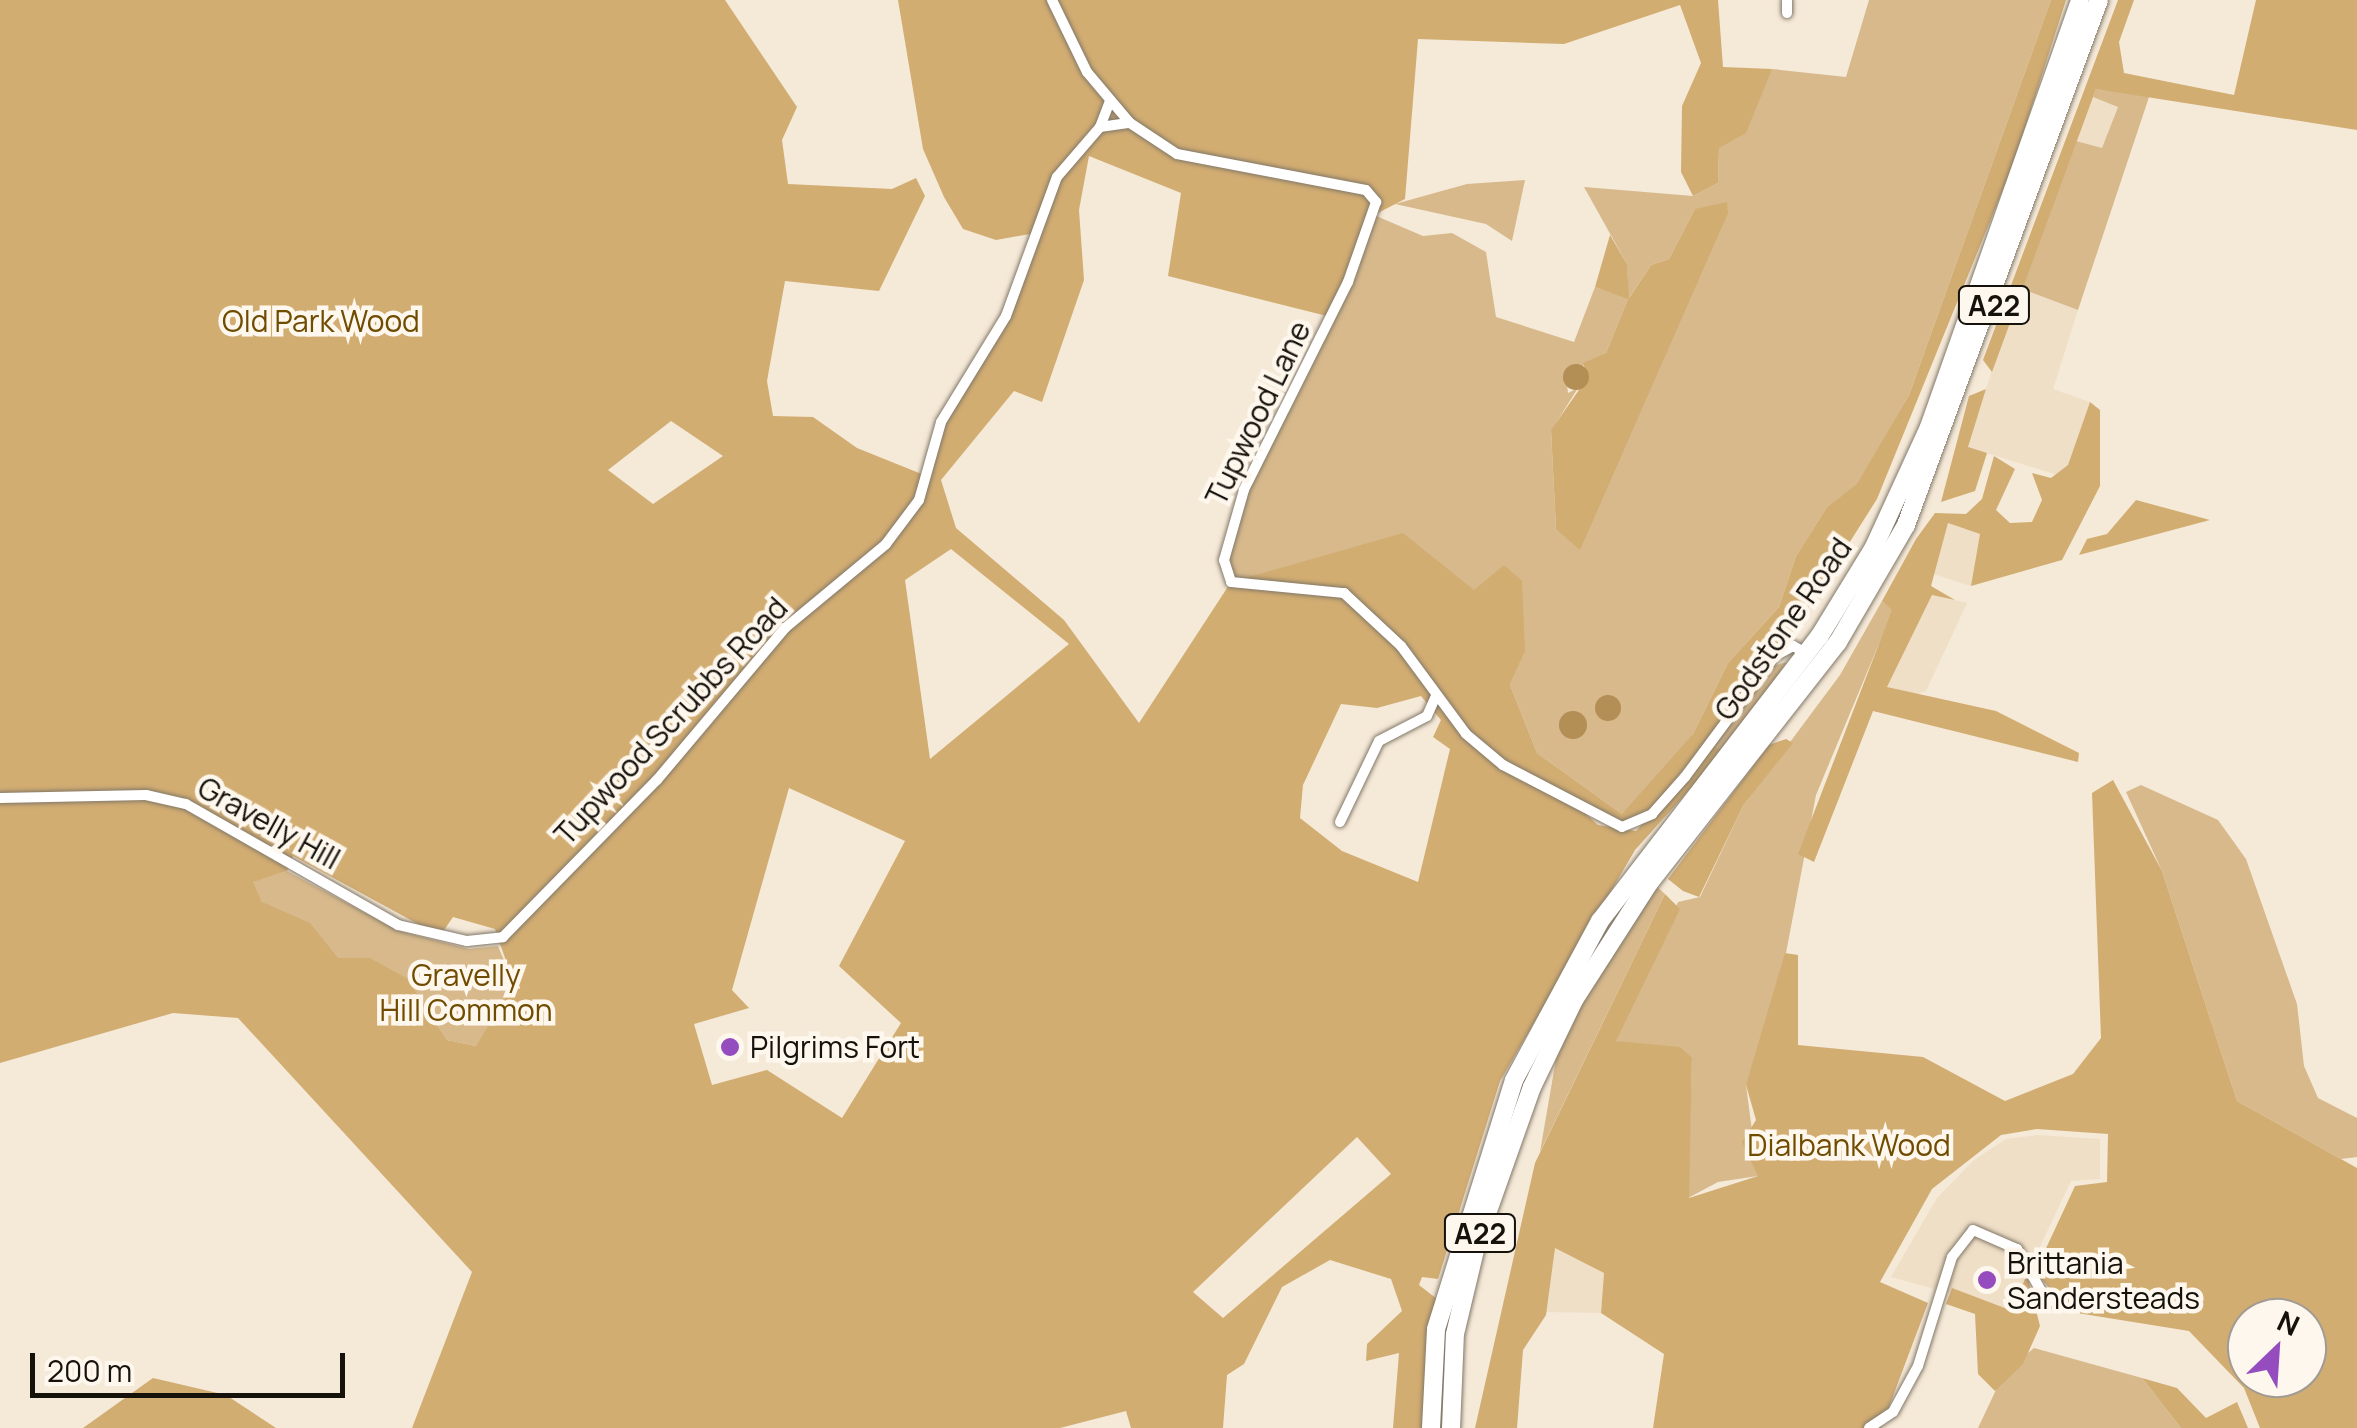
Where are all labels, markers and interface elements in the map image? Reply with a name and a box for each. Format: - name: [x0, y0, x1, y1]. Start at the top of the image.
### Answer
- road number: A22: [1956, 282, 2032, 328]
- park label: Old Park Wood: [222, 303, 420, 339]
- street label: Tupwood Lane: [1198, 315, 1318, 511]
- street label: Godstone Road: [1707, 531, 1859, 727]
- street label: Tupwood Scrubbs Road: [547, 590, 795, 852]
- street label: Gravelly Hill: [192, 769, 346, 877]
- park label: Gravelly Hill Common: [379, 957, 553, 1028]
- place label: Pilgrims Fort: [750, 1029, 920, 1065]
- marker: Pilgrims Fort: [719, 1036, 741, 1058]
- park label: Dialbank Wood: [1747, 1127, 1951, 1163]
- road number: A22: [1442, 1210, 1518, 1256]
- place label: Brittania Sandersteads: [2007, 1245, 2200, 1316]
- marker: Brittania Sandersteads: [1976, 1269, 1998, 1291]
- north arrow: [2227, 1298, 2327, 1398]
- text: N: [2272, 1301, 2306, 1344]
- scale bar: [35, 1333, 350, 1395]
- text: 200 m: [47, 1350, 132, 1391]

